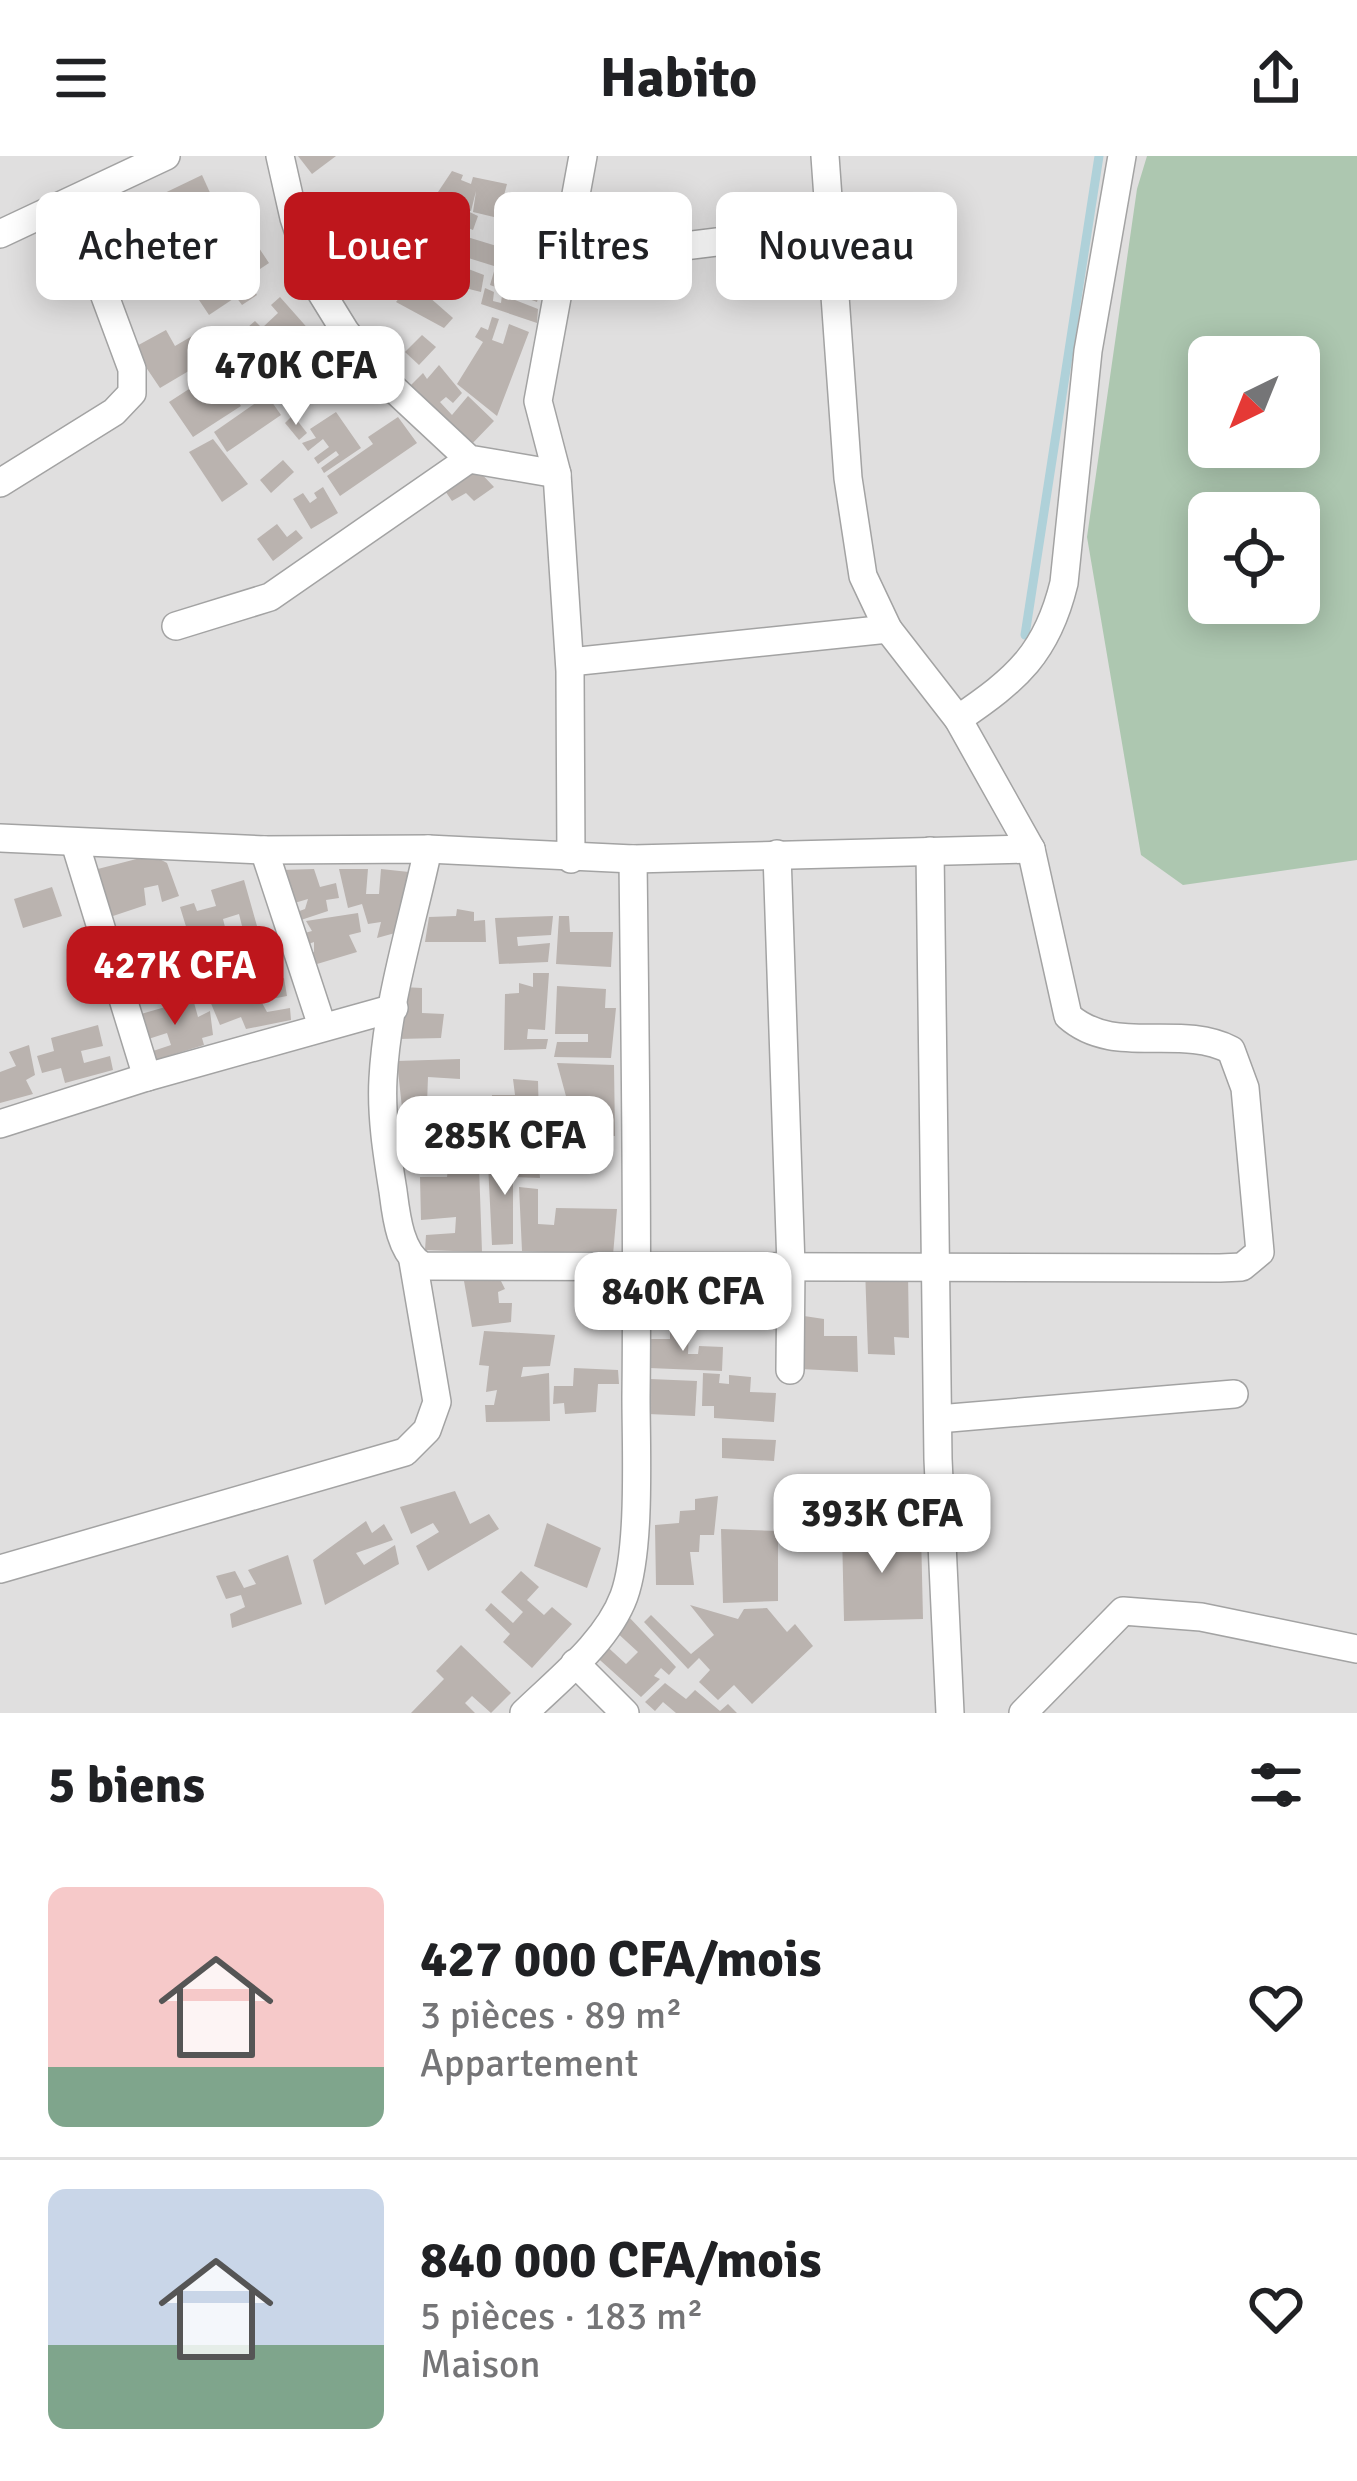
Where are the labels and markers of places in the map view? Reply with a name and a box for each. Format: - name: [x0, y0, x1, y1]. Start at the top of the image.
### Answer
- pin: 470K CFA: [172, 326, 420, 428]
- pin: 427K CFA: [51, 926, 299, 1028]
- pin: 285K CFA: [381, 1096, 629, 1198]
- pin: 840K CFA: [559, 1252, 807, 1354]
- pin: 393K CFA: [758, 1474, 1006, 1576]

